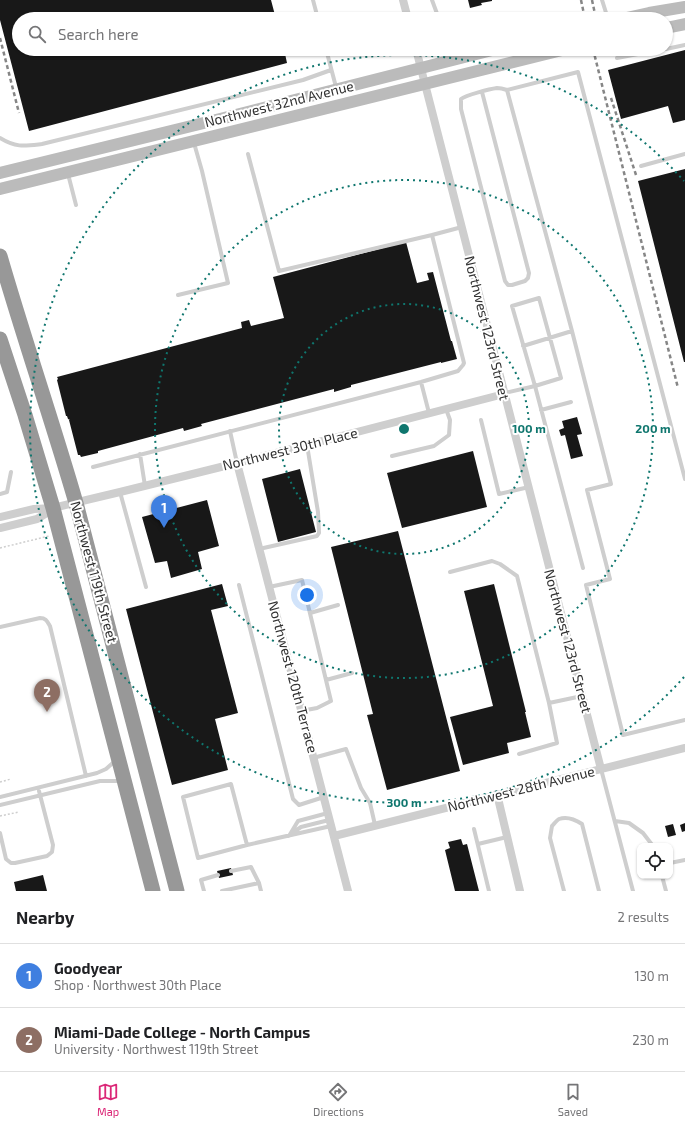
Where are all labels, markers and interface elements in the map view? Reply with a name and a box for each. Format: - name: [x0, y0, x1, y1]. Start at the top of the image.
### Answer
- search box: [12, 12, 673, 56]
- icon: search: [26, 23, 48, 45]
- text: Search here: [58, 25, 139, 43]
- street label: Northwest 32nd Avenue: [203, 77, 355, 130]
- street label: Northwest 123rd Street: [461, 254, 514, 402]
- text: 100 m: [512, 421, 546, 435]
- text: 200 m: [635, 421, 671, 435]
- centre of rings: [397, 422, 411, 436]
- street label: Northwest 30th Place: [221, 423, 359, 474]
- pin: 1: [151, 495, 177, 528]
- street label: Northwest 119th Street: [67, 499, 122, 645]
- street label: Northwest 123rd Street: [541, 567, 596, 715]
- your location: [297, 585, 317, 605]
- street label: Northwest 120th Terrace: [265, 599, 322, 755]
- pin: 2: [34, 679, 60, 712]
- street label: Northwest 28th Avenue: [446, 762, 596, 815]
- text: 300 m: [386, 795, 422, 809]
- map controls: [637, 843, 673, 879]
- button: locate: [637, 843, 673, 879]
- text: Nearby: [16, 907, 74, 927]
- text: 2 results: [617, 909, 669, 925]
- text: Goodyear: [54, 959, 122, 977]
- text: 1: [26, 968, 32, 984]
- text: 130 m: [634, 968, 669, 984]
- text: Shop · Northwest 30th Place: [54, 977, 221, 993]
- text: Miami-Dade College - North Campus: [54, 1023, 310, 1041]
- text: 2: [25, 1032, 33, 1048]
- text: 230 m: [632, 1032, 669, 1048]
- text: University · Northwest 119th Street: [54, 1041, 258, 1057]
- tab: Map: [97, 1081, 119, 1118]
- tab: Directions: [313, 1081, 364, 1118]
- tab: Saved: [558, 1081, 588, 1118]

